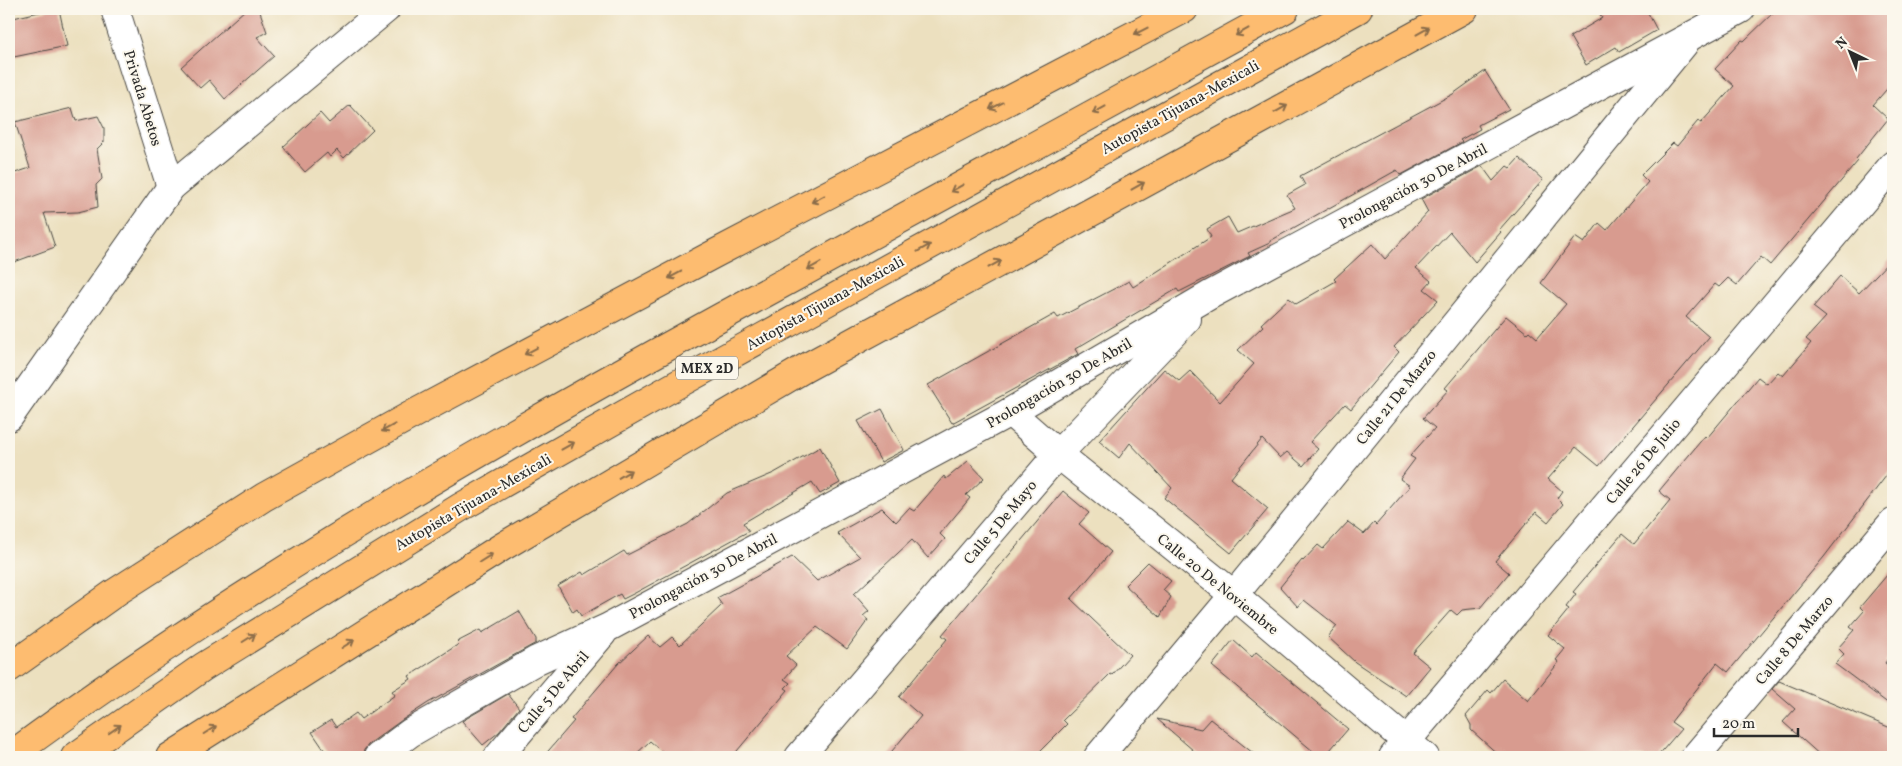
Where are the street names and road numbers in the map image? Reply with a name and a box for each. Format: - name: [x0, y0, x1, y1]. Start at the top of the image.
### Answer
- street label: Privada Abetos: [117, 48, 166, 149]
- street label: Autopista Tijuana-Mexicali: [1098, 56, 1264, 161]
- street label: Prolongación 30 De Abril: [1336, 139, 1492, 235]
- street label: Autopista Tijuana-Mexicali: [743, 252, 909, 357]
- street label: Prolongación 30 De Abril: [983, 334, 1136, 435]
- street label: Calle 21 De Marzo: [1352, 346, 1442, 450]
- road number: MEX 2D: [676, 356, 738, 379]
- street label: Calle 26 De Julio: [1602, 414, 1686, 509]
- street label: Autopista Tijuana-Mexicali: [391, 450, 556, 557]
- street label: Calle 5 De Mayo: [959, 476, 1043, 570]
- street label: Prolongación 30 De Abril: [626, 529, 782, 625]
- street label: Calle 20 De Noviembre: [1152, 530, 1282, 641]
- street label: Calle 8 De Marzo: [1751, 592, 1839, 690]
- street label: Calle 5 De Abril: [513, 647, 595, 739]

